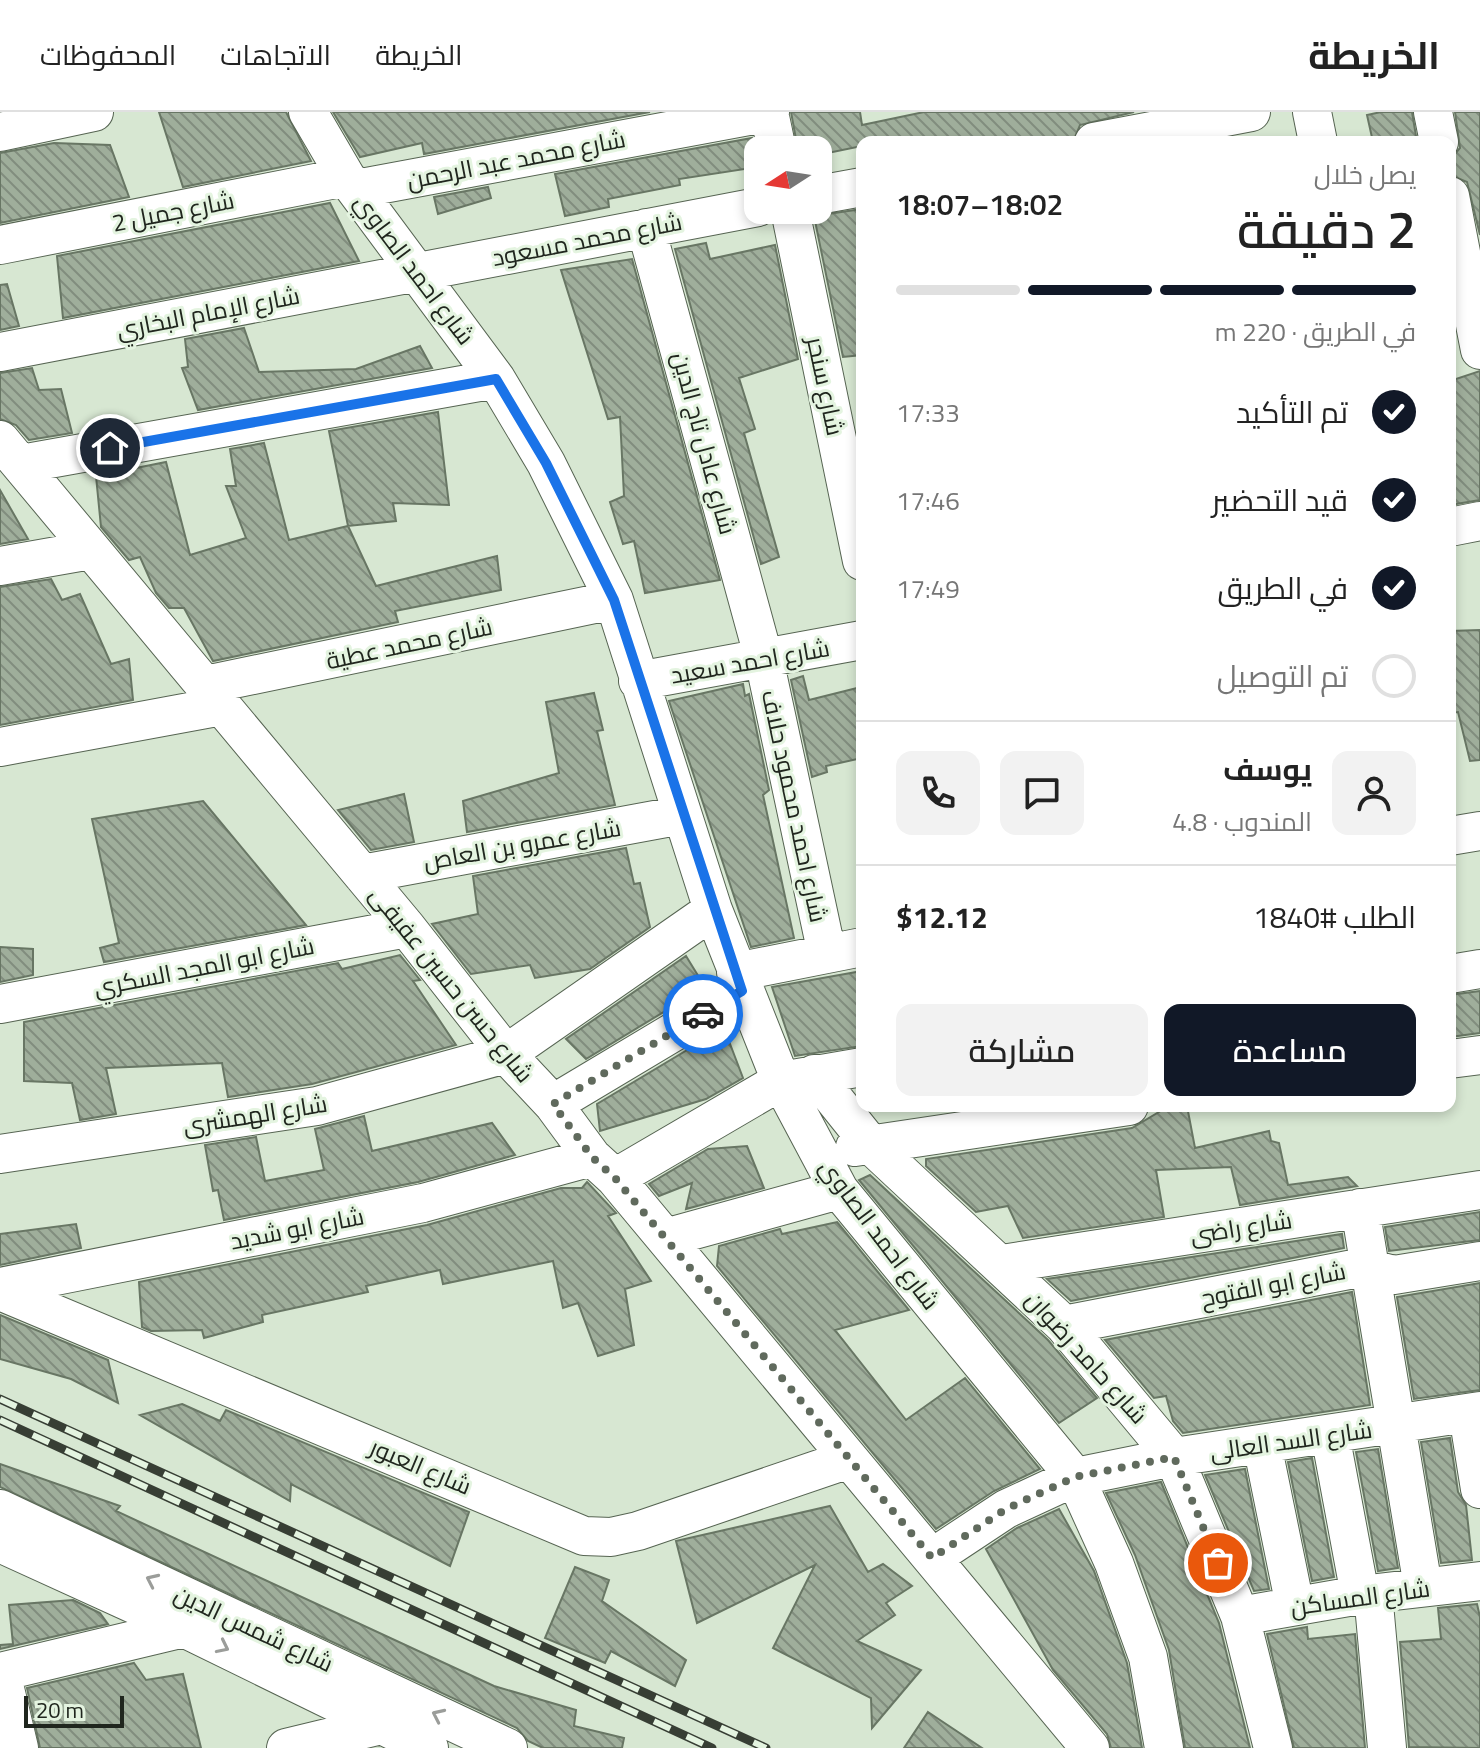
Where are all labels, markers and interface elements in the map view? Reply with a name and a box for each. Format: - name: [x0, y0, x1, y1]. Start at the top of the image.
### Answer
- text: الخريطة: [1308, 26, 1440, 84]
- text: المحفوظات: [40, 33, 176, 76]
- text: الاتجاهات: [220, 33, 331, 76]
- text: الخريطة: [375, 33, 463, 76]
- street label: شارع محمد عبد الرحمن: [404, 120, 628, 198]
- north arrow: [744, 136, 832, 224]
- map controls: [744, 136, 832, 224]
- text: يصل خلال: [1314, 155, 1416, 194]
- text: 18:02–18:07: [896, 181, 1063, 227]
- street label: شارع جميل 2: [109, 182, 237, 240]
- street label: شارع احمد الصاوي: [345, 186, 484, 353]
- text: 2 دقيقة: [1237, 189, 1416, 268]
- street label: شارع محمد مسعود: [489, 203, 685, 275]
- street label: شارع الإمام البخاري: [113, 277, 303, 348]
- text: في الطريق · 220 m: [1215, 312, 1416, 351]
- street label: شارع سنجر: [798, 331, 854, 439]
- street label: شارع عادل تاج الدين: [663, 348, 747, 538]
- text: تم التأكيد: [1236, 389, 1348, 435]
- icon: check: [1372, 390, 1416, 434]
- text: 17:33: [896, 393, 960, 432]
- pin: [76, 414, 144, 482]
- icon: home: [88, 426, 132, 470]
- text: قيد التحضير: [1212, 477, 1348, 523]
- icon: check: [1372, 478, 1416, 522]
- text: 17:46: [896, 481, 960, 520]
- text: في الطريق: [1218, 565, 1348, 611]
- icon: check: [1372, 566, 1416, 610]
- text: 17:49: [896, 569, 960, 608]
- street label: شارع محمد عطية: [323, 608, 495, 678]
- street label: شارع احمد سعيد: [668, 629, 832, 693]
- text: تم التوصيل: [1217, 653, 1348, 699]
- street label: شارع احمد محمود حلاف: [753, 686, 837, 926]
- text: يوسف: [1223, 746, 1312, 792]
- button: phone: [896, 751, 980, 835]
- button: chat: [1000, 751, 1084, 835]
- button: person: [1332, 751, 1416, 835]
- text: المندوب · 4.8: [1172, 802, 1312, 841]
- street label: شارع عمرو بن العاص: [420, 809, 624, 879]
- street label: شارع حسن حسين عفيفى: [361, 878, 543, 1090]
- text: $12.12: [896, 894, 988, 940]
- text: الطلب #1840: [1253, 894, 1416, 940]
- street label: شارع ابو المجد السكري: [91, 927, 317, 1006]
- courier: [663, 974, 743, 1054]
- icon: car: [681, 992, 725, 1036]
- button: مشاركة: [896, 1004, 1148, 1096]
- button: مساعدة: [1164, 1004, 1416, 1096]
- street label: شارع الهمشرى: [180, 1085, 330, 1143]
- street label: شارع احمد الصاوي: [810, 1151, 949, 1318]
- street label: شارع ابو شديد: [227, 1197, 367, 1259]
- street label: شارع راضى: [1187, 1201, 1295, 1253]
- street label: شارع ابو الفتوح: [1197, 1252, 1349, 1316]
- street label: شارع حامد رضوان: [1017, 1283, 1157, 1431]
- street label: شارع السد العالى: [1208, 1411, 1374, 1469]
- street label: شارع العبور: [363, 1428, 477, 1504]
- pin: [1184, 1529, 1252, 1597]
- icon: bag: [1196, 1541, 1240, 1585]
- street label: شارع المساكن: [1288, 1569, 1432, 1625]
- one-way arrow: [145, 1574, 160, 1590]
- street label: شارع شمس الدين: [168, 1575, 340, 1681]
- one-way arrow: [215, 1637, 229, 1653]
- scale bar: [24, 1692, 124, 1728]
- text: 20 m: [36, 1693, 84, 1727]
- one-way arrow: [431, 1709, 446, 1725]

